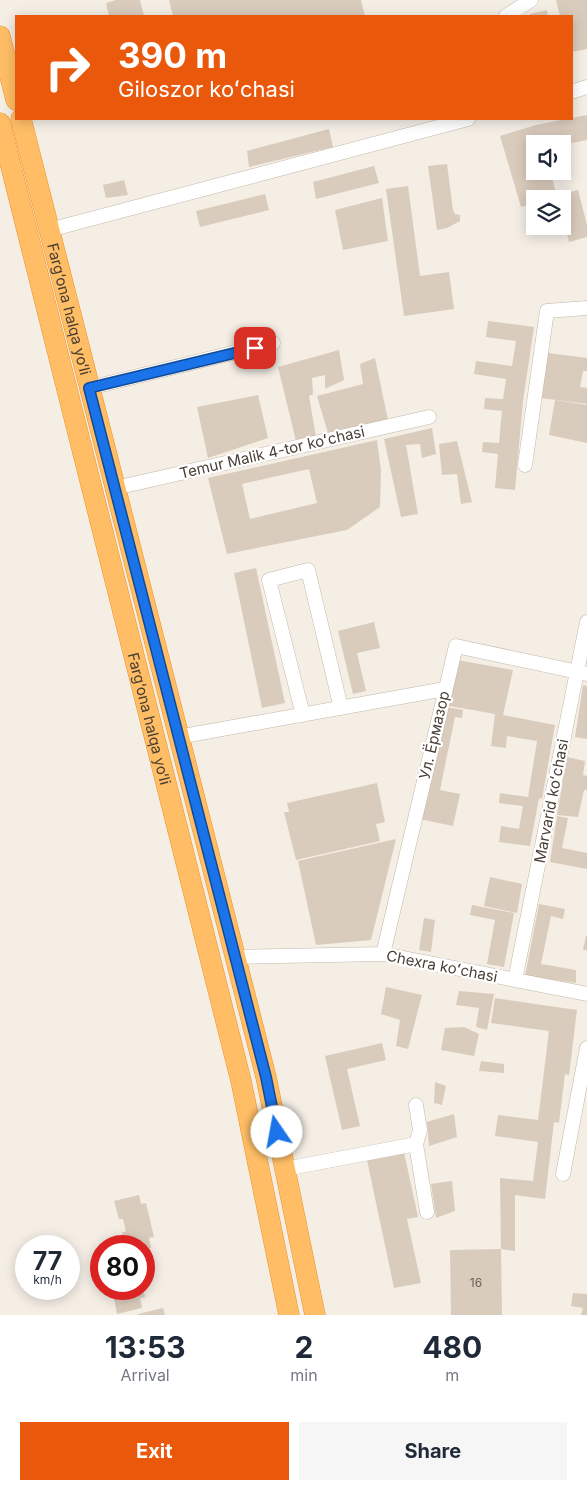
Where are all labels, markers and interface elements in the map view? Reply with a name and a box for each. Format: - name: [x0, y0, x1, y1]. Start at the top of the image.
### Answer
- text: 390 m: [118, 34, 227, 76]
- icon: right: [35, 35, 100, 100]
- text: Giloszor koʻchasi: [118, 76, 295, 102]
- map controls: [526, 135, 571, 235]
- button: sound: [526, 135, 571, 180]
- button: layers: [526, 190, 571, 235]
- street label: Farg‘ona halqa yo‘li: [44, 241, 96, 377]
- pin: [234, 327, 276, 369]
- icon: arrive: [241, 334, 269, 362]
- street label: Temur Malik 4-tor koʻchasi: [178, 421, 366, 483]
- street label: Farg‘ona halqa yo‘li: [124, 650, 176, 787]
- street label: Ул. Ёрмазор: [415, 689, 453, 781]
- street label: Marvarid koʻchasi: [530, 737, 572, 865]
- street label: Chexra koʻchasi: [385, 946, 499, 986]
- position arrow: [250, 1105, 302, 1157]
- speed limit sign: 80: [90, 1235, 155, 1300]
- text: 77: [33, 1246, 62, 1276]
- text: km/h: [33, 1272, 62, 1287]
- house number: 16: [470, 1275, 482, 1290]
- text: 13:53: [105, 1329, 186, 1365]
- text: 2: [294, 1329, 313, 1365]
- text: 480: [422, 1329, 482, 1365]
- text: Arrival: [121, 1365, 170, 1385]
- text: min: [290, 1365, 318, 1385]
- text: m: [445, 1365, 459, 1385]
- button: Exit: [20, 1422, 289, 1480]
- button: Share: [299, 1422, 567, 1480]

